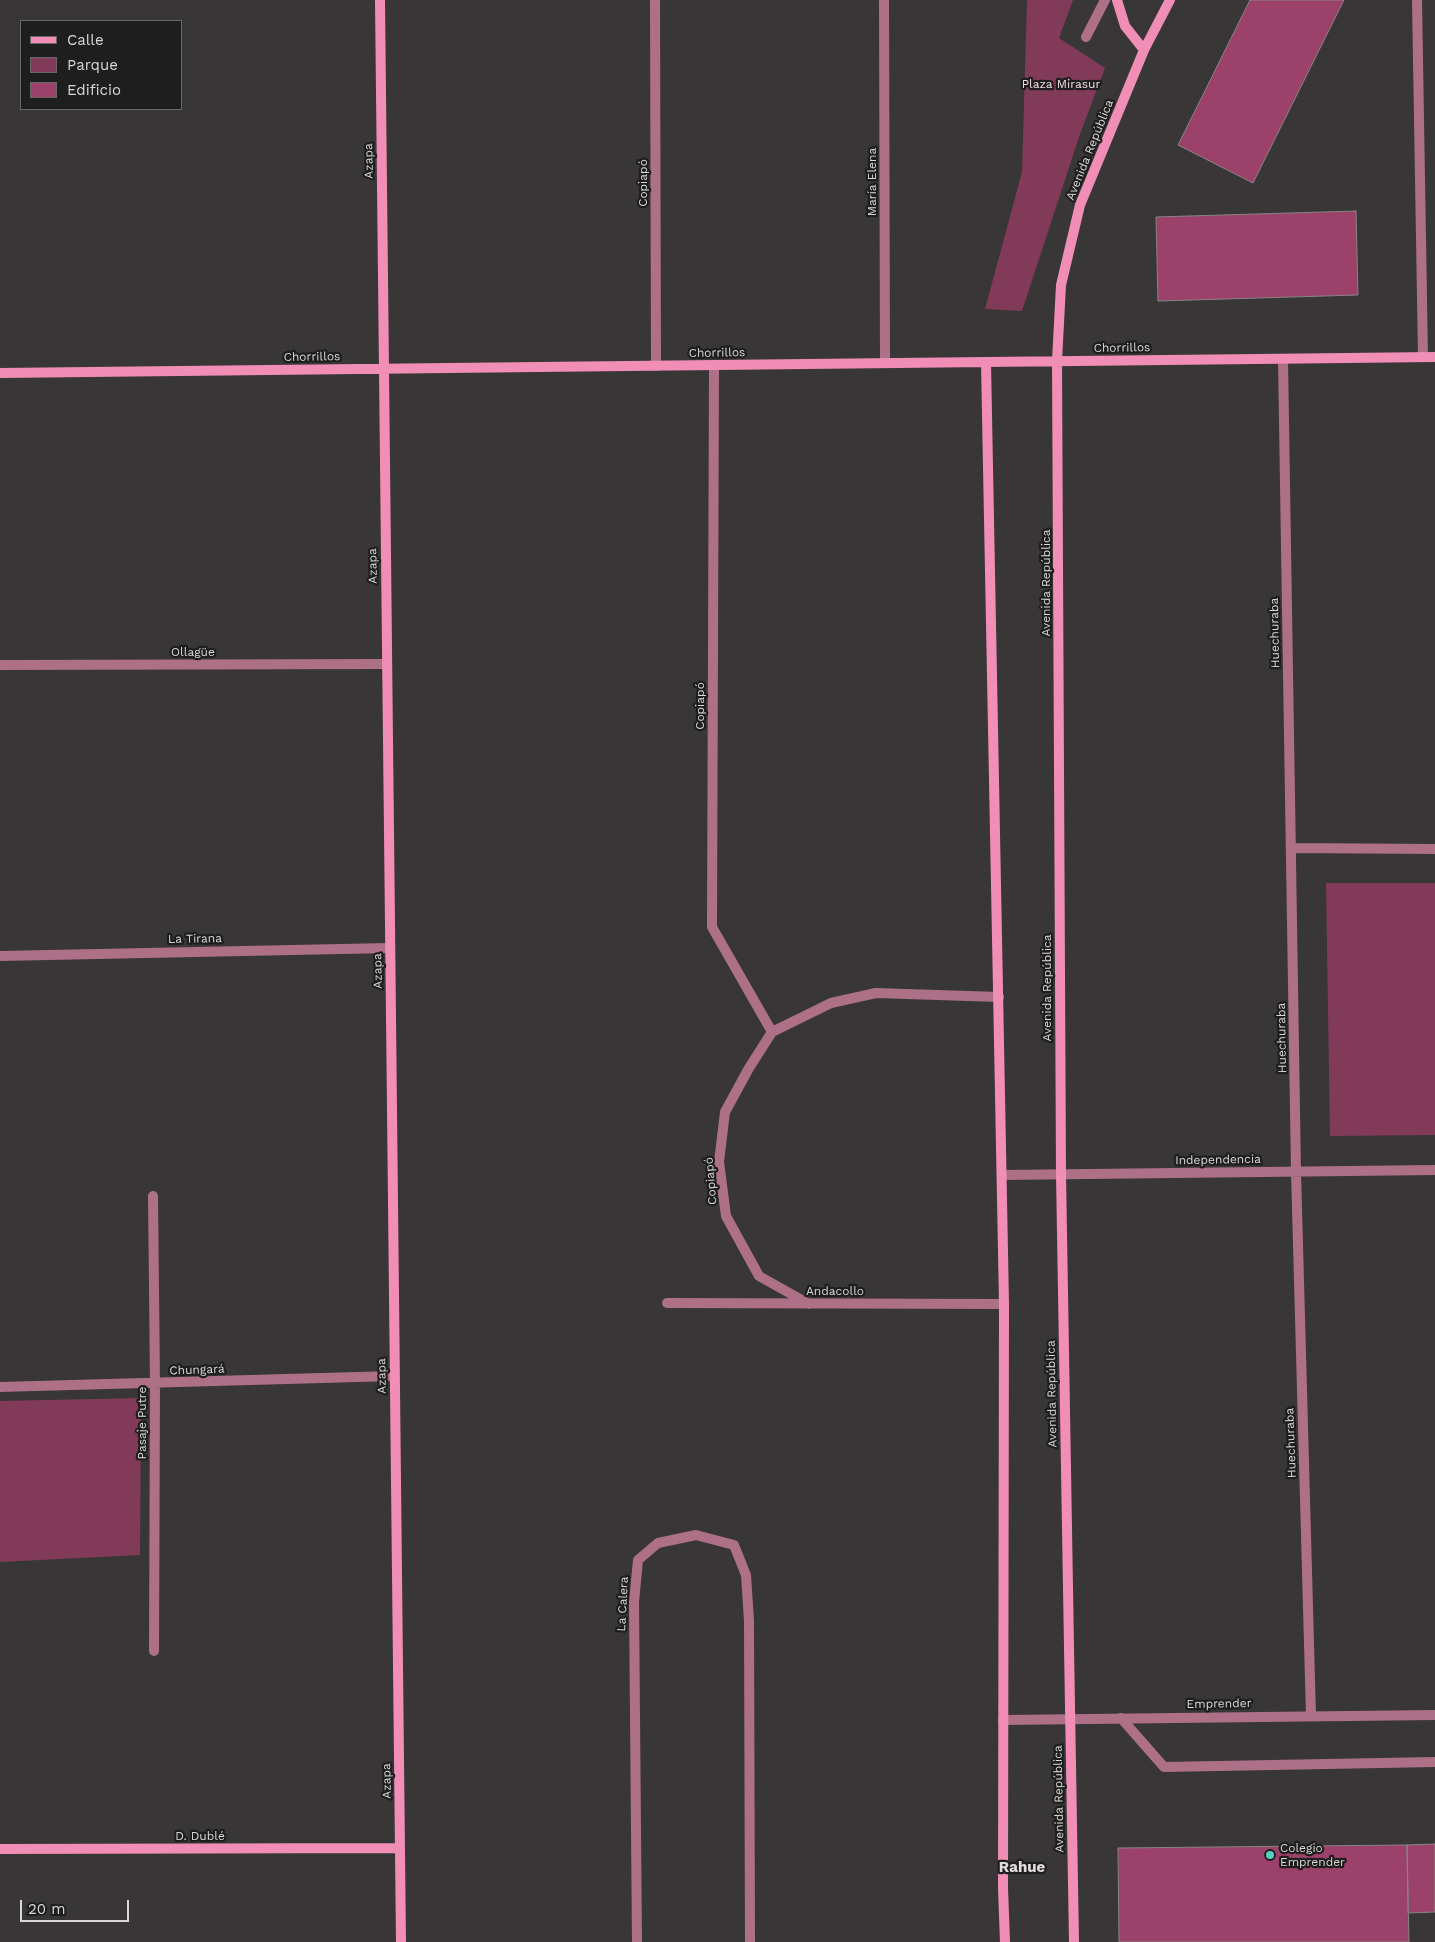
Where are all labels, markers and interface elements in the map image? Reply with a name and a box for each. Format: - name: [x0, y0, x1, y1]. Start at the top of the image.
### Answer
- legend: [20, 20, 182, 110]
- text: Calle: [67, 31, 104, 49]
- text: Parque: [67, 56, 118, 74]
- park label: Plaza Mirasur: [1022, 77, 1100, 91]
- text: Edificio: [67, 81, 121, 99]
- street label: Avenida República: [1063, 98, 1117, 202]
- street label: Azapa: [361, 143, 377, 179]
- street label: María Elena: [865, 148, 879, 216]
- street label: Copiapó: [636, 159, 650, 207]
- street label: Chorrillos: [1094, 340, 1150, 356]
- street label: Chorrillos: [689, 345, 745, 361]
- street label: Chorrillos: [284, 349, 340, 365]
- street label: Avenida República: [1039, 529, 1053, 637]
- street label: Azapa: [365, 548, 381, 584]
- street label: Huechuraba: [1267, 598, 1283, 668]
- street label: Ollagüe: [171, 645, 215, 659]
- street label: Copiapó: [693, 682, 707, 730]
- street label: La Tirana: [168, 931, 222, 947]
- street label: Avenida República: [1040, 934, 1054, 1042]
- street label: Azapa: [370, 953, 386, 989]
- street label: Huechuraba: [1274, 1003, 1290, 1073]
- street label: Independencia: [1175, 1152, 1261, 1168]
- street label: Copiapó: [702, 1157, 720, 1205]
- street label: Andacollo: [806, 1284, 864, 1298]
- street label: Avenida República: [1044, 1340, 1060, 1448]
- street label: Azapa: [374, 1358, 390, 1394]
- street label: Chungará: [169, 1362, 225, 1378]
- street label: Pasaje Putre: [135, 1387, 149, 1459]
- street label: Huechuraba: [1283, 1408, 1299, 1478]
- street label: La Calera: [614, 1576, 632, 1632]
- street label: Emprender: [1186, 1696, 1252, 1712]
- street label: Avenida República: [1051, 1745, 1067, 1853]
- street label: Azapa: [379, 1763, 395, 1799]
- street label: D. Dublé: [175, 1829, 225, 1843]
- place label: Colegio Emprender: [1280, 1841, 1345, 1869]
- marker: Colegio Emprender: [1264, 1849, 1276, 1861]
- district label: Rahue: [999, 1859, 1045, 1877]
- scale bar: [22, 1890, 131, 1922]
- text: 20 m: [28, 1900, 66, 1918]

